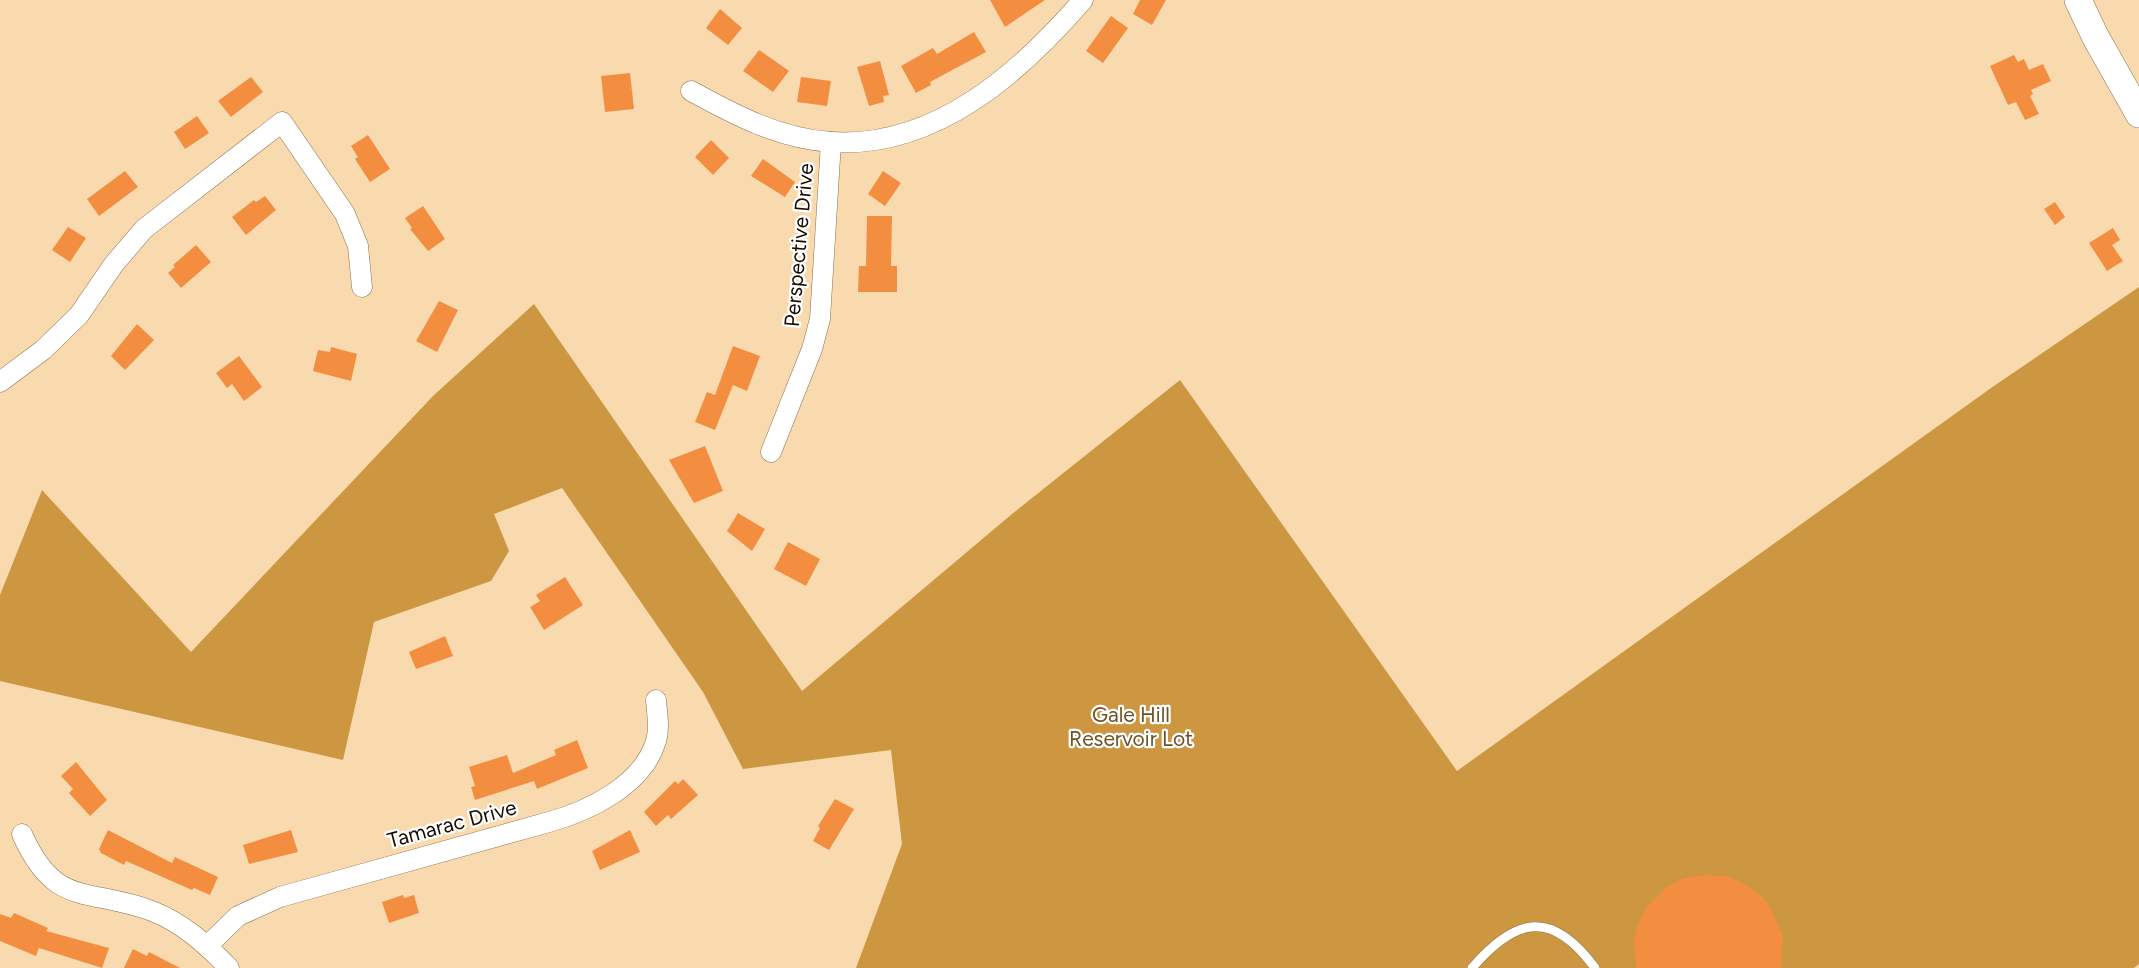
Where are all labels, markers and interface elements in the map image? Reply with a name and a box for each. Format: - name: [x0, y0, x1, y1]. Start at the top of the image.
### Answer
- street label: Perspective Drive: [779, 162, 818, 328]
- park label: Gale Hill Reservoir Lot: [1069, 702, 1193, 751]
- street label: Tamarac Drive: [385, 794, 519, 853]

